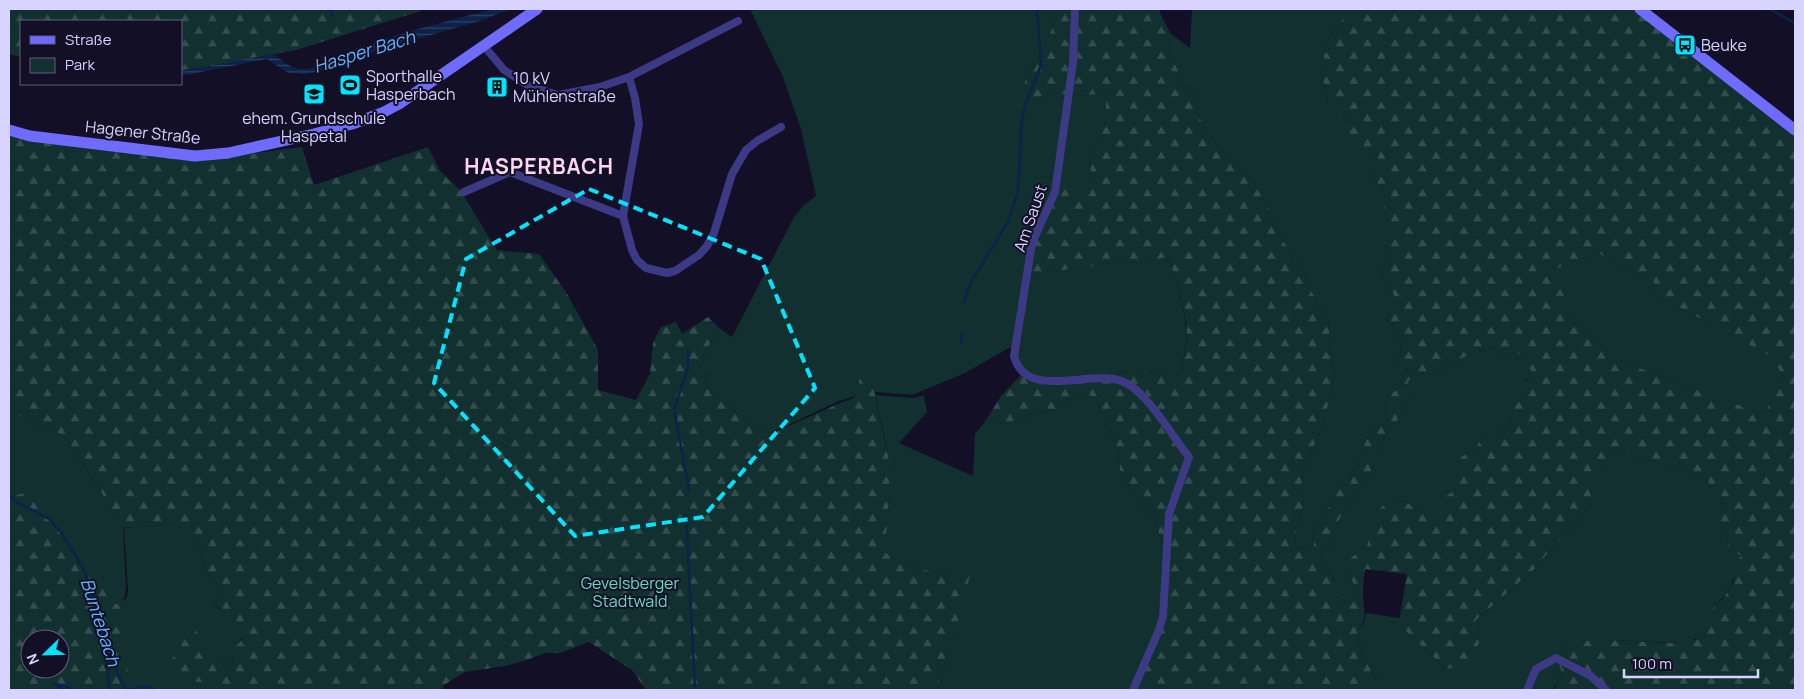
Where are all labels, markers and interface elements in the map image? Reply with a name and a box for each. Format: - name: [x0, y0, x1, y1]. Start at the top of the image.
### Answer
- legend: [20, 20, 182, 85]
- water label: Hasper Bach: [310, 24, 419, 78]
- text: Straße: [65, 29, 112, 50]
- bus stop icon: Beuke: [1673, 33, 1697, 57]
- place label: Beuke: [1701, 34, 1747, 56]
- text: Park: [65, 54, 95, 75]
- place label: Sporthalle Hasperbach: [366, 65, 456, 105]
- place label: 10 kV Mühlenstraße: [513, 67, 616, 107]
- sports icon: Sporthalle Hasperbach: [338, 73, 362, 97]
- building icon: 10 kV Mühlenstraße: [485, 75, 509, 99]
- school or university icon: ehem. Grundschule Haspetal: [302, 82, 326, 106]
- place label: ehem. Grundschule Haspetal: [242, 107, 386, 147]
- street label: Hagener Straße: [84, 115, 202, 149]
- district label: HASPERBACH: [464, 152, 614, 180]
- street label: Am Saust: [1008, 181, 1052, 255]
- park label: Gevelsberger Stadtwald: [581, 572, 679, 612]
- water label: Buntebach: [76, 575, 127, 670]
- north arrow: [20, 629, 70, 679]
- scale bar: [1624, 646, 1758, 678]
- text: N: [22, 651, 43, 668]
- text: 100 m: [1632, 653, 1672, 674]

